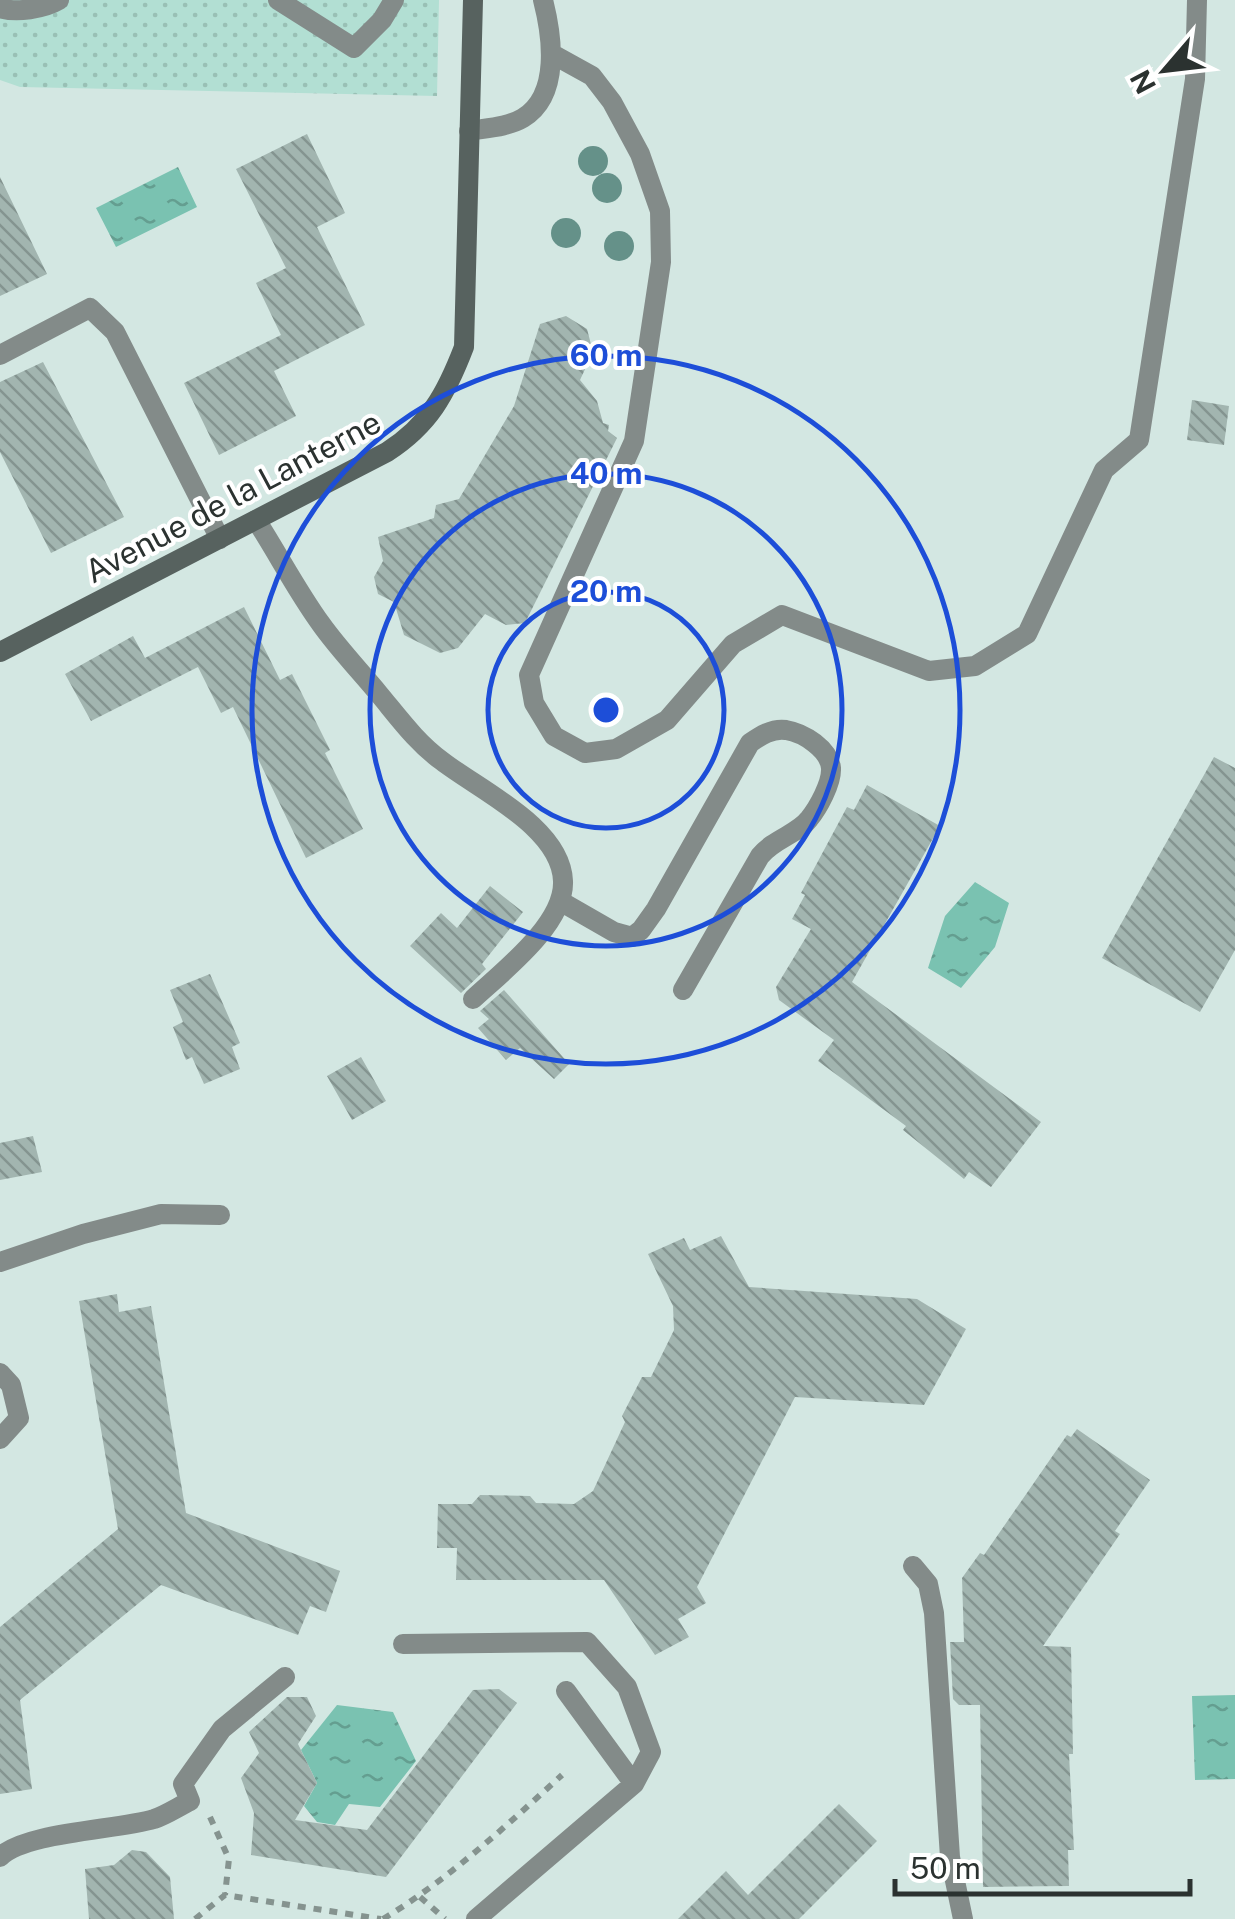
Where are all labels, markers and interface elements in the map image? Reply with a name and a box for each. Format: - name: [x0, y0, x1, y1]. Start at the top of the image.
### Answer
- north arrow: [1115, 20, 1215, 120]
- text: N: [1123, 65, 1162, 99]
- text: 60 m: [570, 337, 642, 373]
- street label: Avenue de la Lanterne: [79, 403, 387, 590]
- text: 40 m: [570, 455, 642, 491]
- text: 20 m: [570, 573, 642, 609]
- centre of rings: [588, 692, 624, 728]
- scale bar: [895, 1834, 1190, 1896]
- text: 50 m: [910, 1850, 981, 1886]

